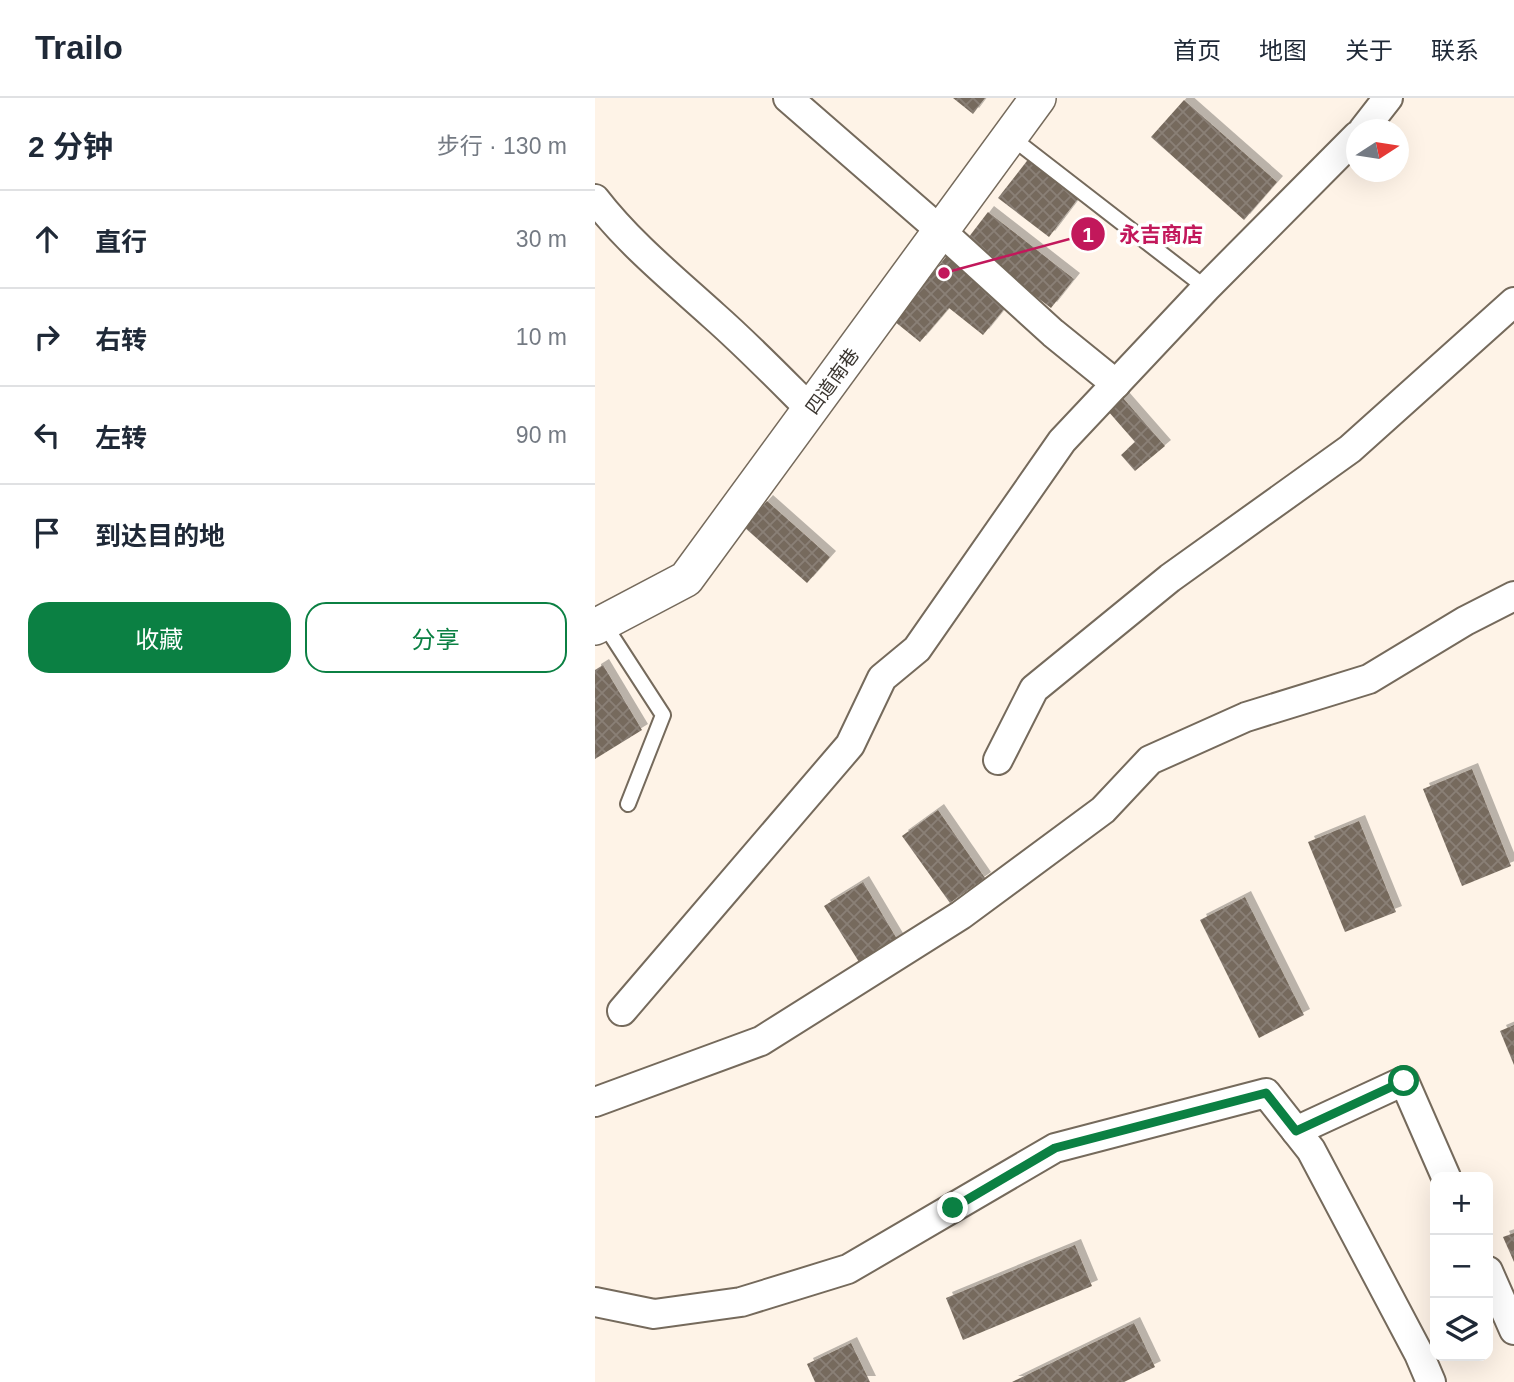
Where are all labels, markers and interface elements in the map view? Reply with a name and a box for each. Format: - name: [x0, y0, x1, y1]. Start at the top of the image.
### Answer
- text: Trailo: [35, 29, 123, 66]
- text: 首页: [1173, 37, 1221, 64]
- text: 地图: [1259, 37, 1307, 64]
- text: 关于: [1345, 37, 1393, 64]
- text: 联系: [1431, 37, 1479, 64]
- north arrow: [1346, 119, 1409, 182]
- text: 2 分钟: [28, 130, 113, 163]
- text: 步行 · 130 m: [437, 133, 567, 159]
- callout: 永吉商店: [1070, 213, 1217, 255]
- icon: ahead: [28, 220, 66, 258]
- text: 1: [1082, 223, 1094, 246]
- text: 永吉商店: [1119, 223, 1203, 246]
- text: 30 m: [516, 226, 567, 252]
- text: 直行: [95, 227, 147, 257]
- icon: right: [28, 318, 66, 356]
- text: 10 m: [516, 324, 567, 350]
- text: 右转: [95, 325, 147, 355]
- street label: 四道南巷: [802, 344, 863, 418]
- icon: left: [28, 416, 66, 454]
- text: 90 m: [516, 422, 567, 448]
- text: 左转: [95, 423, 147, 453]
- icon: arrive: [28, 514, 66, 552]
- text: 到达目的地: [95, 521, 225, 551]
- button: 收藏: [28, 602, 291, 673]
- button: 分享: [305, 602, 567, 673]
- route start: [1388, 1065, 1419, 1096]
- map controls: [1430, 1172, 1493, 1361]
- button: +: [1430, 1172, 1493, 1235]
- route end: [937, 1192, 968, 1223]
- button: −: [1430, 1235, 1493, 1298]
- button: layers: [1430, 1298, 1493, 1361]

